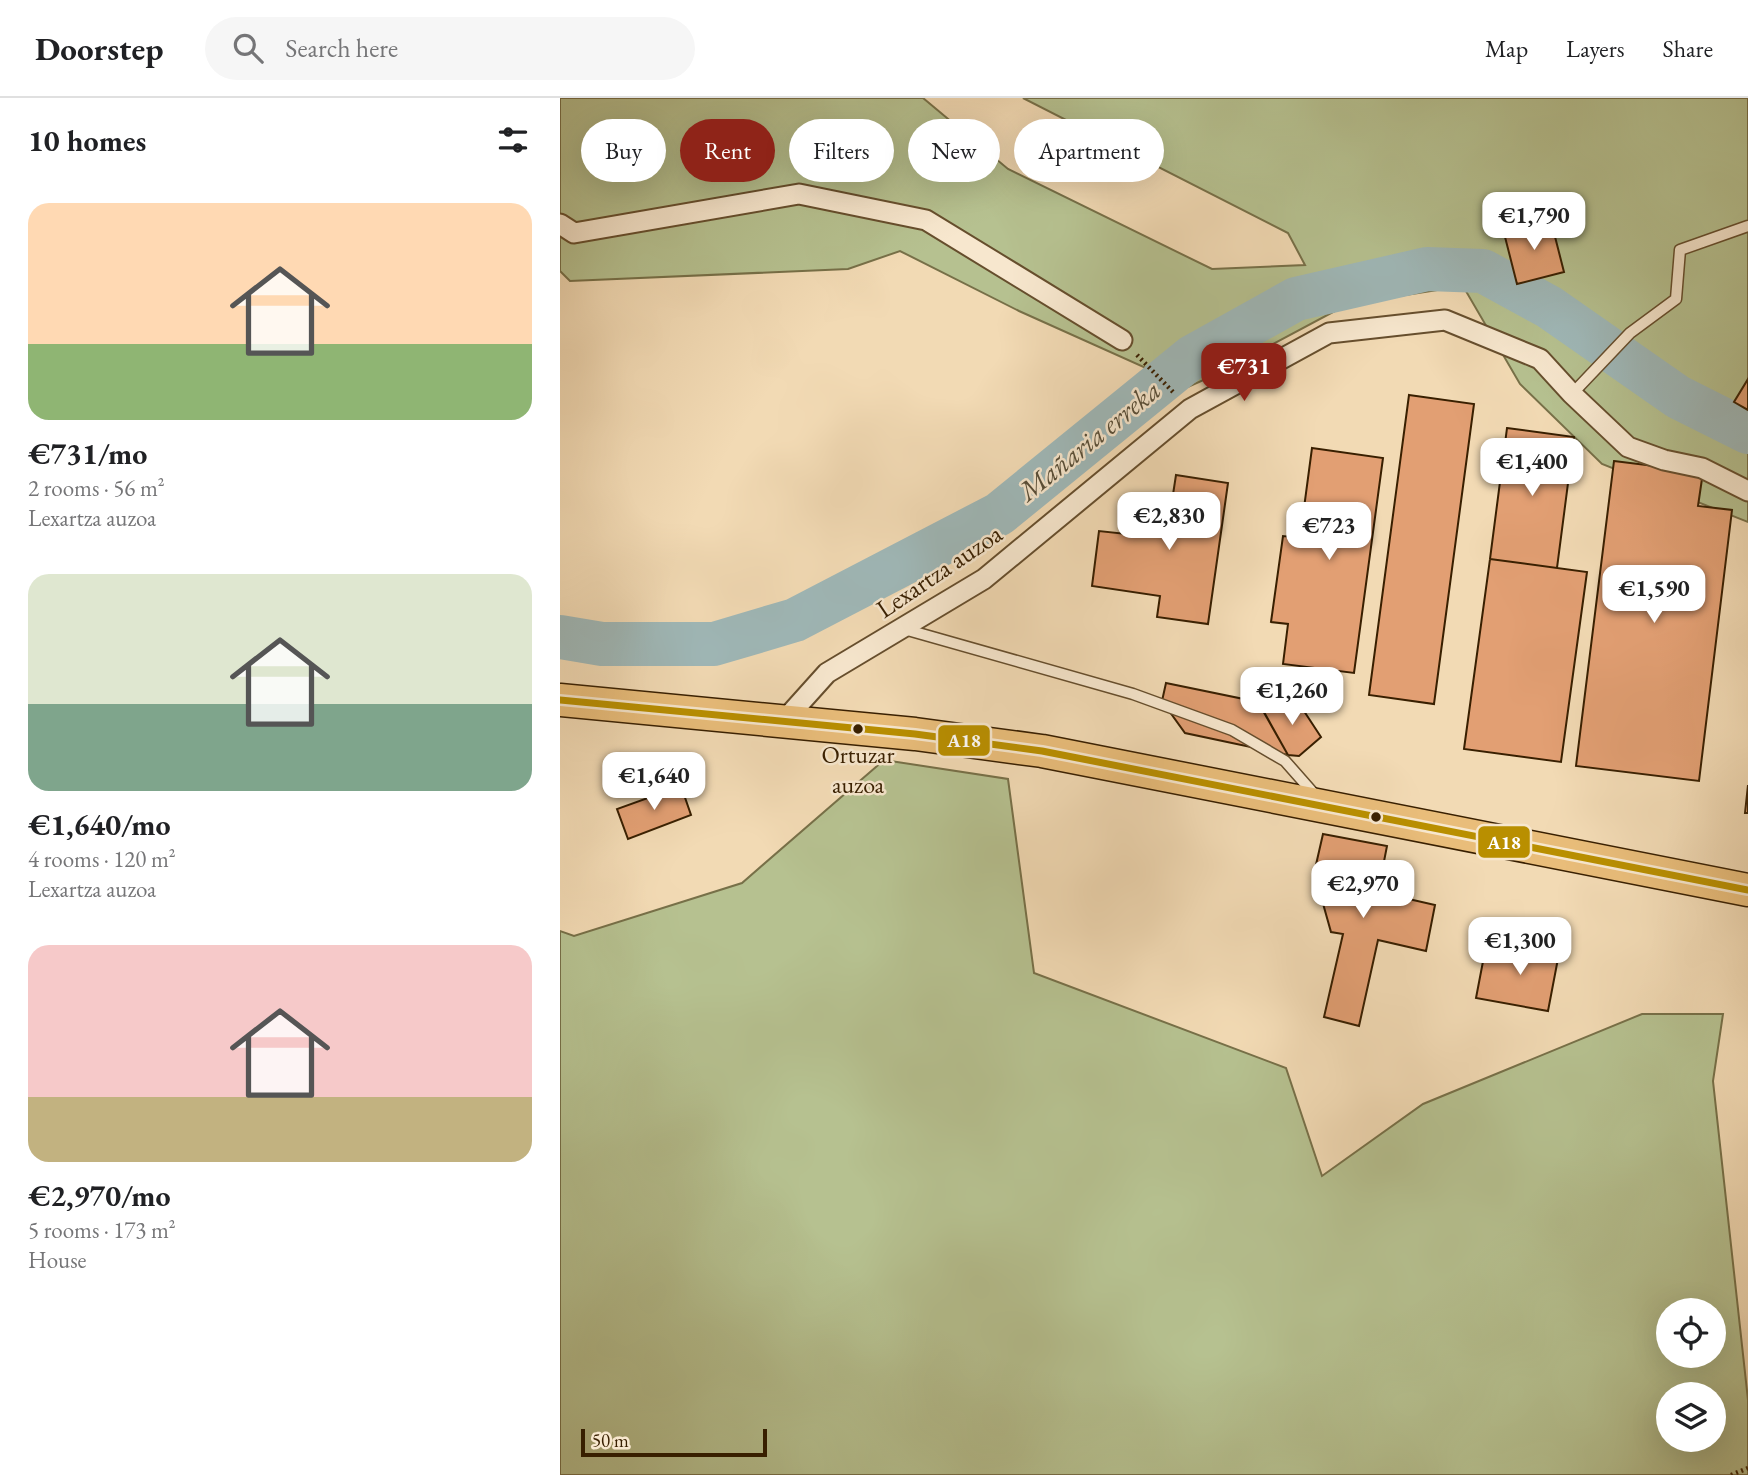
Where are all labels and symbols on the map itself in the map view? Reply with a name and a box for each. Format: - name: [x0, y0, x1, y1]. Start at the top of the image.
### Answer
- pin: €1,790: [1477, 192, 1591, 252]
- pin: €731: [1203, 344, 1285, 403]
- water label: Mañaria erreka: [1009, 372, 1168, 510]
- pin: €1,400: [1475, 438, 1589, 498]
- pin: €2,830: [1112, 492, 1226, 552]
- pin: €723: [1288, 503, 1370, 562]
- street label: Lexartza auzoa: [869, 516, 1009, 626]
- pin: €1,590: [1597, 566, 1711, 625]
- pin: €1,260: [1235, 668, 1349, 727]
- marker: Ortuzar auzoa: [851, 722, 865, 736]
- line badge: A18: [937, 724, 991, 757]
- text: A18: [946, 728, 981, 753]
- place label: Ortuzar auzoa: [821, 739, 895, 800]
- pin: €1,640: [597, 752, 711, 812]
- unlabelled marker: [1369, 810, 1383, 824]
- line badge: A18: [1477, 825, 1531, 859]
- text: A18: [1486, 830, 1521, 855]
- pin: €2,970: [1306, 860, 1420, 920]
- pin: €1,300: [1463, 918, 1577, 977]
- scale bar: [581, 1426, 766, 1458]

